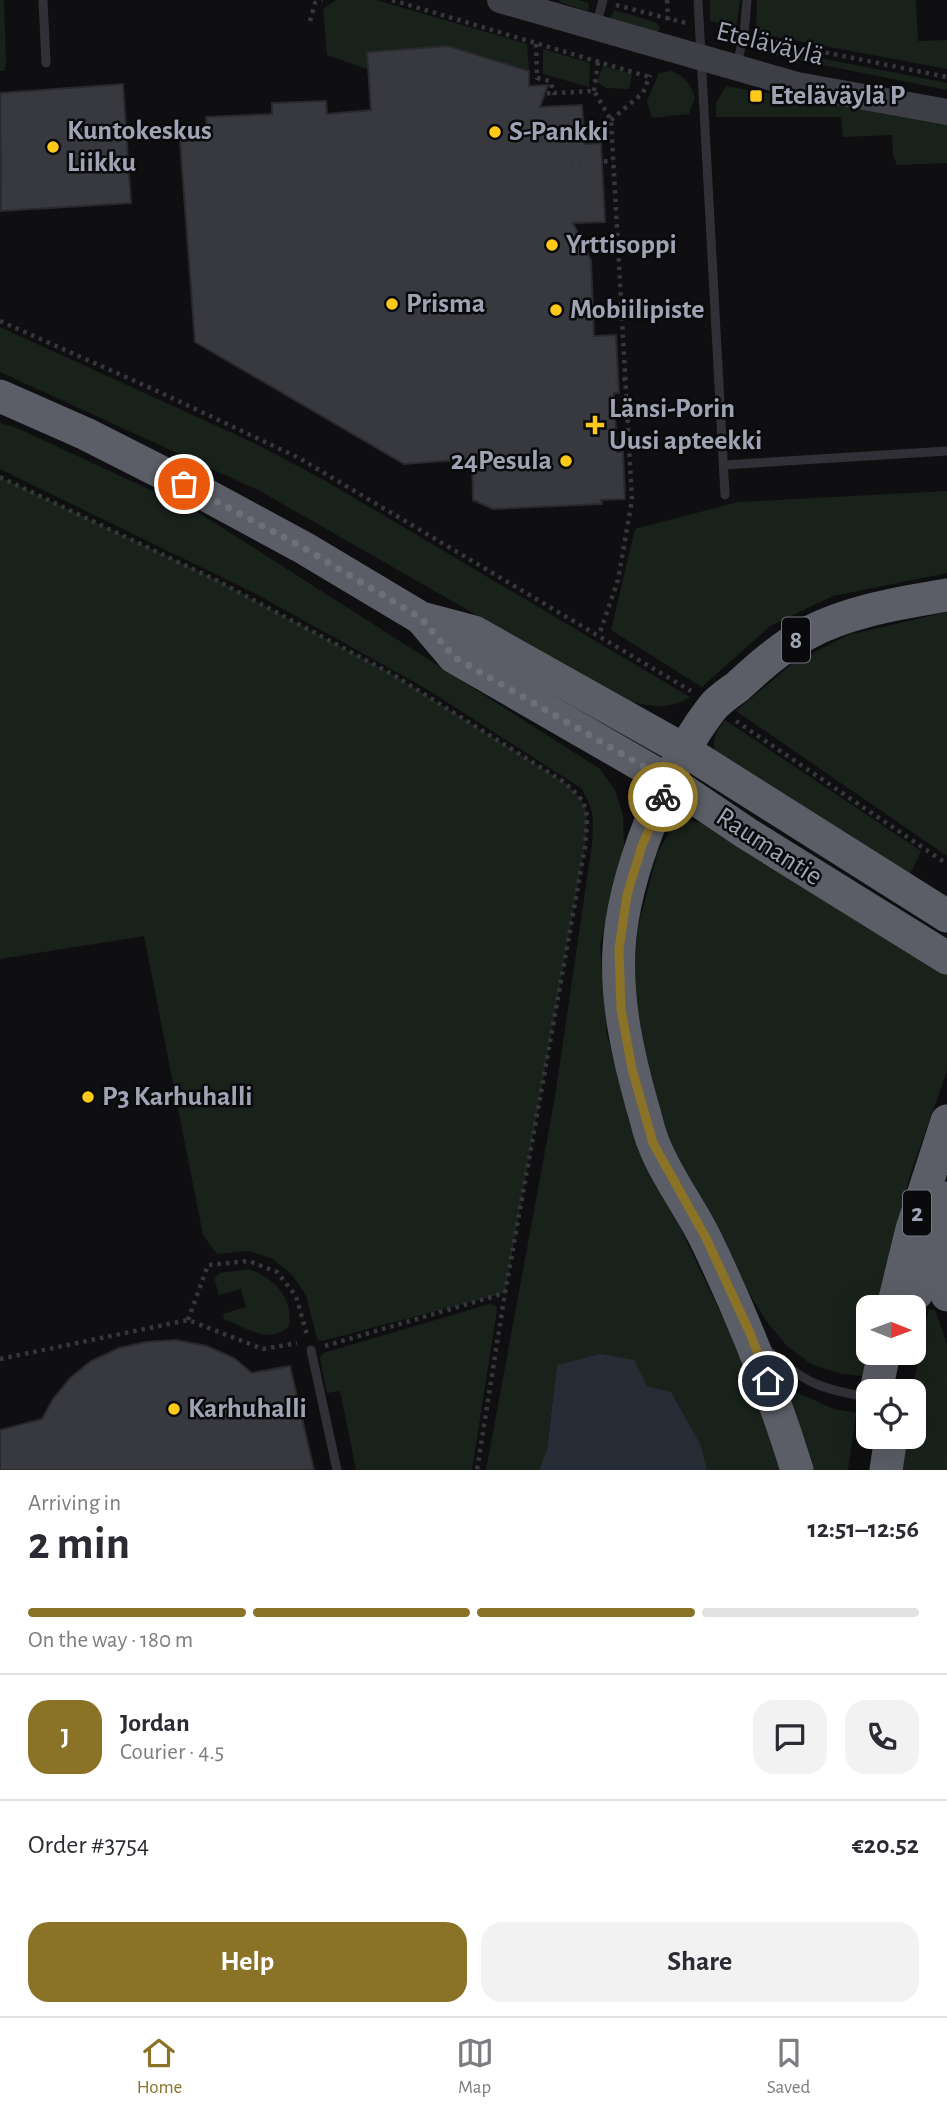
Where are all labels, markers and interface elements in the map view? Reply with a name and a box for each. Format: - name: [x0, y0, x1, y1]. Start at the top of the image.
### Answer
- street label: Eteläväylä: [713, 17, 827, 71]
- place label: Eteläväylä P: [770, 82, 905, 110]
- marker: Eteläväylä P: [748, 88, 764, 104]
- place label: Kuntokeskus Liikku: [67, 117, 212, 177]
- place label: S-Pankki: [509, 118, 609, 146]
- marker: S-Pankki: [487, 124, 503, 140]
- marker: Kuntokeskus Liikku: [45, 139, 61, 155]
- place label: Yrttisoppi: [566, 231, 677, 259]
- marker: Yrttisoppi: [544, 237, 560, 253]
- place label: Prisma: [406, 290, 485, 318]
- marker: Prisma: [384, 296, 400, 312]
- place label: Mobiilipiste: [570, 296, 705, 324]
- marker: Mobiilipiste: [548, 302, 564, 318]
- place label: Länsi-Porin Uusi apteekki: [609, 395, 762, 455]
- marker: Länsi-Porin Uusi apteekki: [587, 417, 603, 433]
- place label: 24Pesula: [451, 447, 552, 475]
- marker: 24Pesula: [558, 453, 574, 469]
- pin: [154, 454, 214, 514]
- icon: bag: [165, 465, 203, 503]
- road number: 8: [782, 618, 810, 662]
- courier: [628, 762, 698, 832]
- icon: bike: [644, 778, 682, 816]
- street label: Raumantie: [711, 803, 827, 891]
- place label: P3 Karhuhalli: [102, 1083, 253, 1111]
- marker: P3 Karhuhalli: [80, 1089, 96, 1105]
- road number: 2: [903, 1190, 931, 1236]
- north arrow: [856, 1295, 926, 1365]
- map controls: [856, 1295, 926, 1449]
- pin: [738, 1351, 798, 1411]
- icon: home: [749, 1362, 787, 1400]
- button: locate: [856, 1379, 926, 1449]
- place label: Karhuhalli: [188, 1395, 307, 1423]
- marker: Karhuhalli: [166, 1401, 182, 1417]
- text: Arriving in: [28, 1492, 121, 1515]
- text: 12:51–12:56: [808, 1516, 919, 1542]
- text: 2 min: [28, 1521, 130, 1567]
- text: On the way · 180 m: [28, 1629, 193, 1652]
- button: chat: [753, 1700, 827, 1774]
- button: phone: [845, 1700, 919, 1774]
- text: Jordan: [120, 1710, 190, 1736]
- text: J: [61, 1724, 69, 1750]
- text: Courier · 4.5: [120, 1741, 224, 1764]
- text: Order #3754: [28, 1832, 149, 1858]
- text: €20.52: [852, 1832, 919, 1858]
- button: Help: [28, 1922, 467, 2002]
- button: Share: [481, 1922, 919, 2002]
- tab: Home: [137, 2034, 182, 2099]
- tab: Map: [456, 2034, 494, 2099]
- tab: Saved: [767, 2034, 810, 2099]

